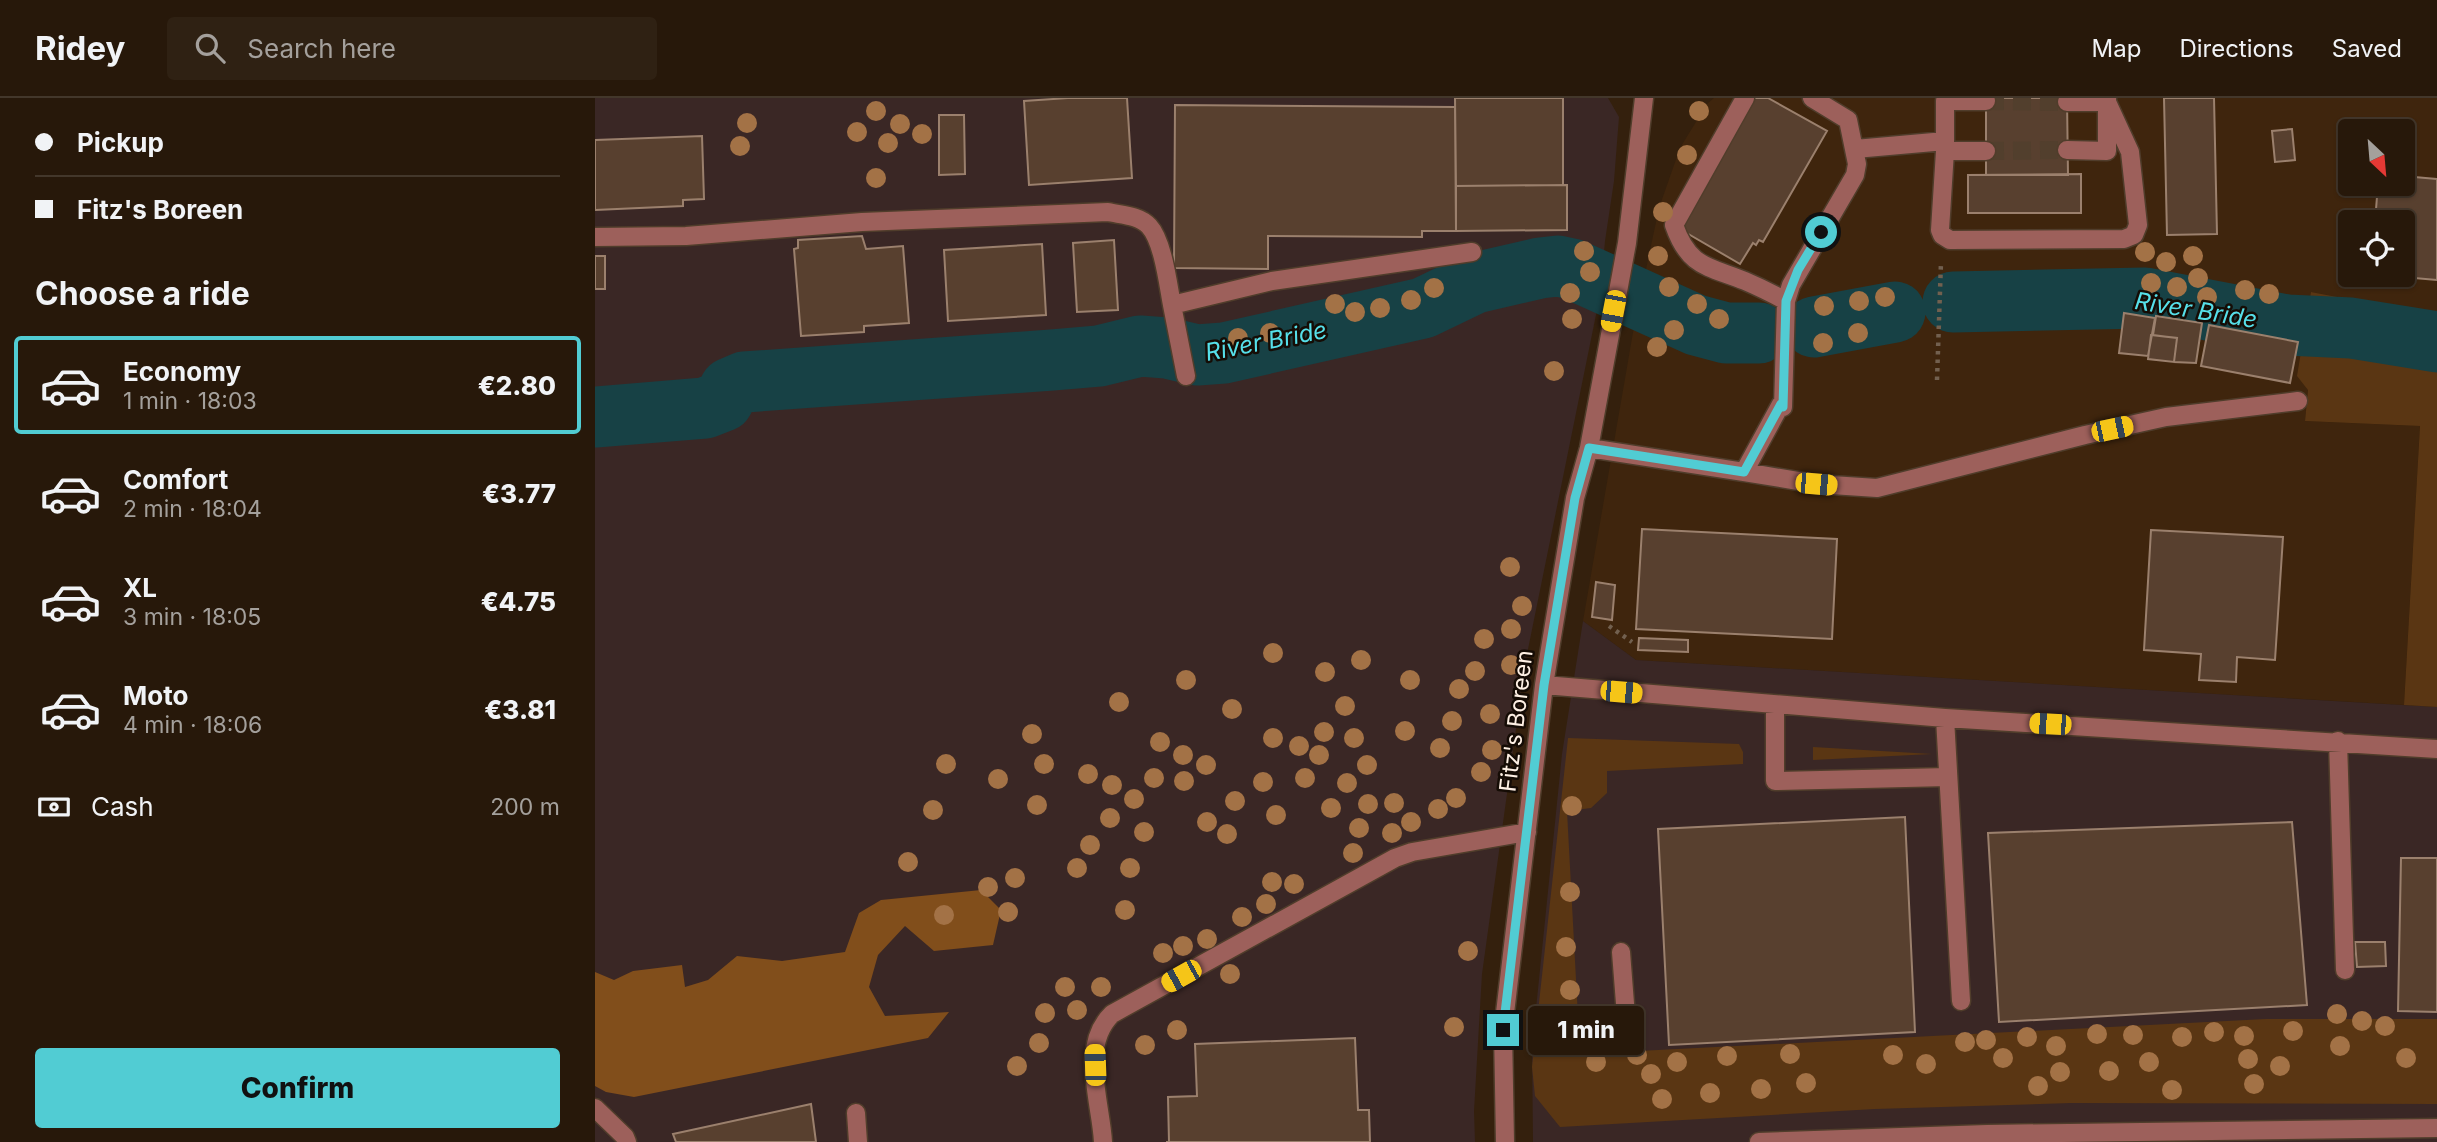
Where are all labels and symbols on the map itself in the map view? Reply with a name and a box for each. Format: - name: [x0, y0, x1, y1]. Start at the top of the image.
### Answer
- north arrow: [2338, 119, 2415, 196]
- route start: [1805, 216, 1837, 248]
- water label: River Bride: [2133, 286, 2259, 334]
- car: [1599, 288, 1628, 334]
- water label: River Bride: [1203, 315, 1329, 367]
- car: [2090, 414, 2135, 444]
- car: [1795, 472, 1838, 496]
- street label: Fitz's Boreen: [1493, 649, 1539, 793]
- car: [1600, 680, 1643, 704]
- car: [2029, 712, 2072, 736]
- car: [1158, 957, 1205, 995]
- callout: 1 min: [1527, 1006, 1643, 1054]
- route end: [1487, 1014, 1519, 1046]
- car: [1084, 1044, 1107, 1086]

